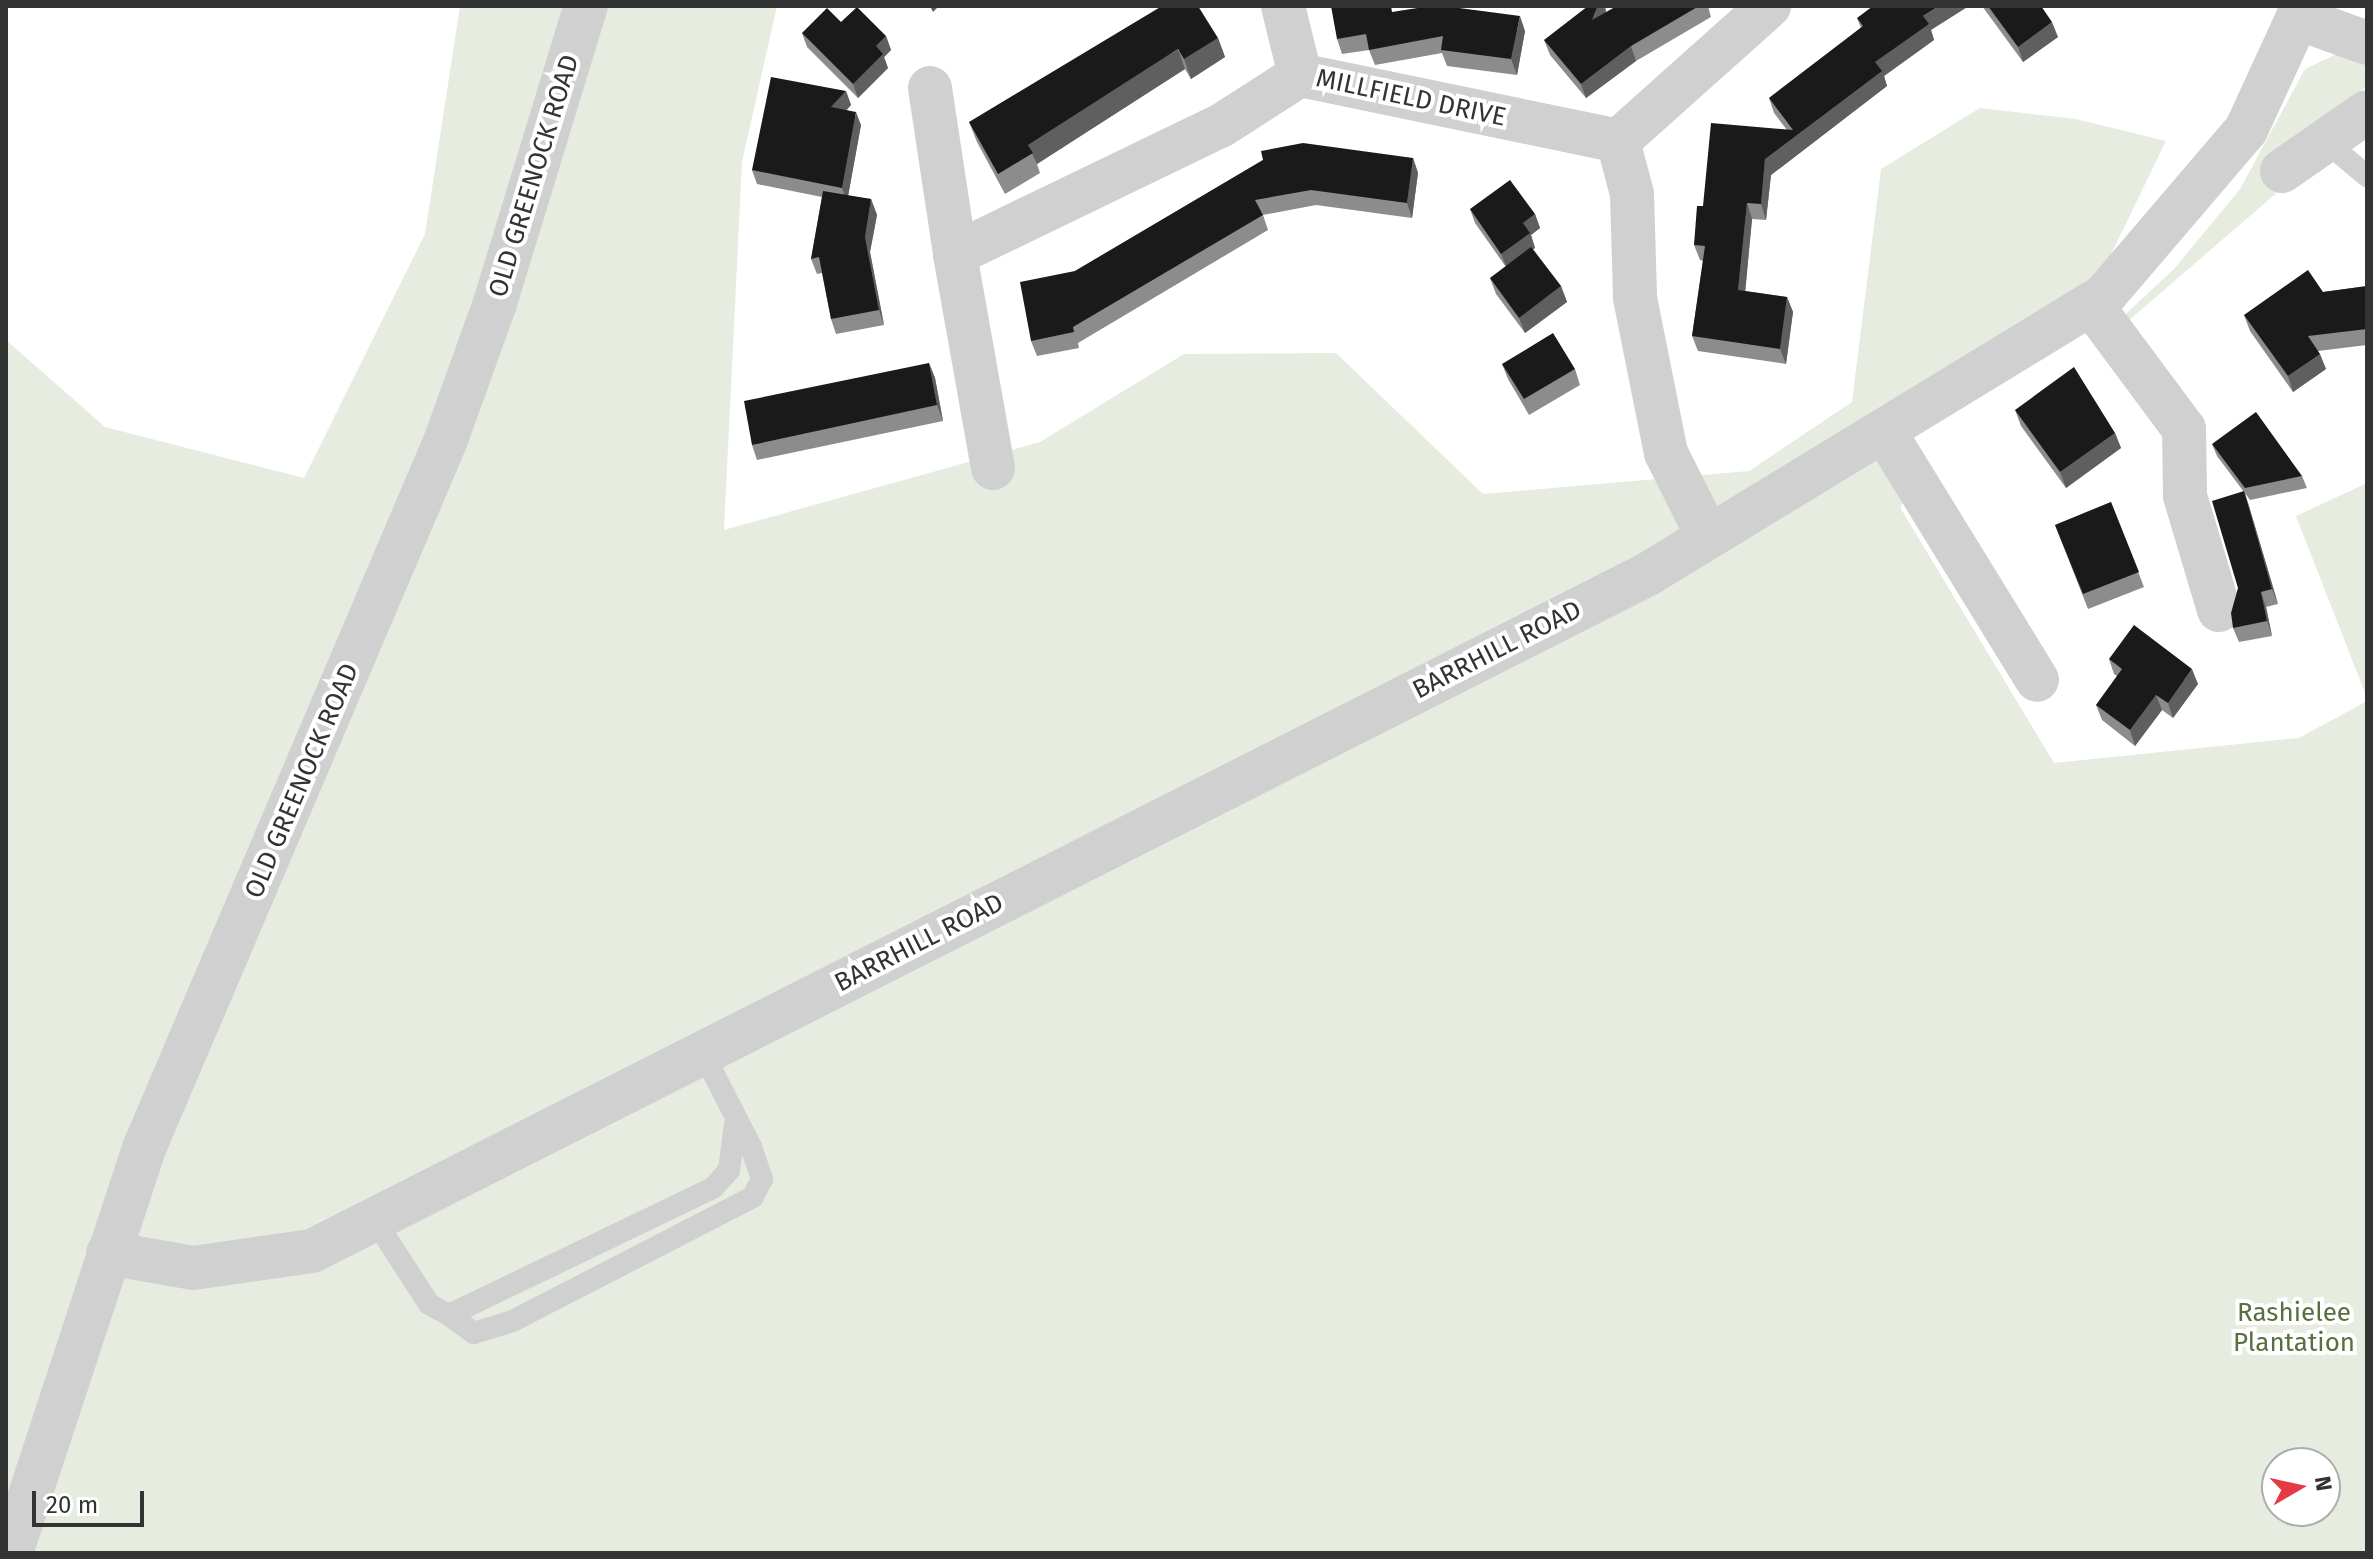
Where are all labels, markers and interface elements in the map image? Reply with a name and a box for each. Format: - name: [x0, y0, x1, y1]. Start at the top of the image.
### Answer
- street label: OLD GREENOCK ROAD: [482, 51, 586, 301]
- street label: MILLFIELD DRIVE: [1313, 63, 1509, 133]
- street label: BARRHILL ROAD: [1407, 594, 1587, 706]
- street label: OLD GREENOCK ROAD: [238, 659, 366, 903]
- street label: BARRHILL ROAD: [829, 887, 1009, 999]
- park label: Rashielee Plantation: [2233, 1297, 2355, 1358]
- north arrow: [2261, 1447, 2341, 1527]
- text: N: [2309, 1474, 2338, 1493]
- scale bar: [36, 1475, 148, 1525]
- text: 20 m: [46, 1491, 98, 1519]

